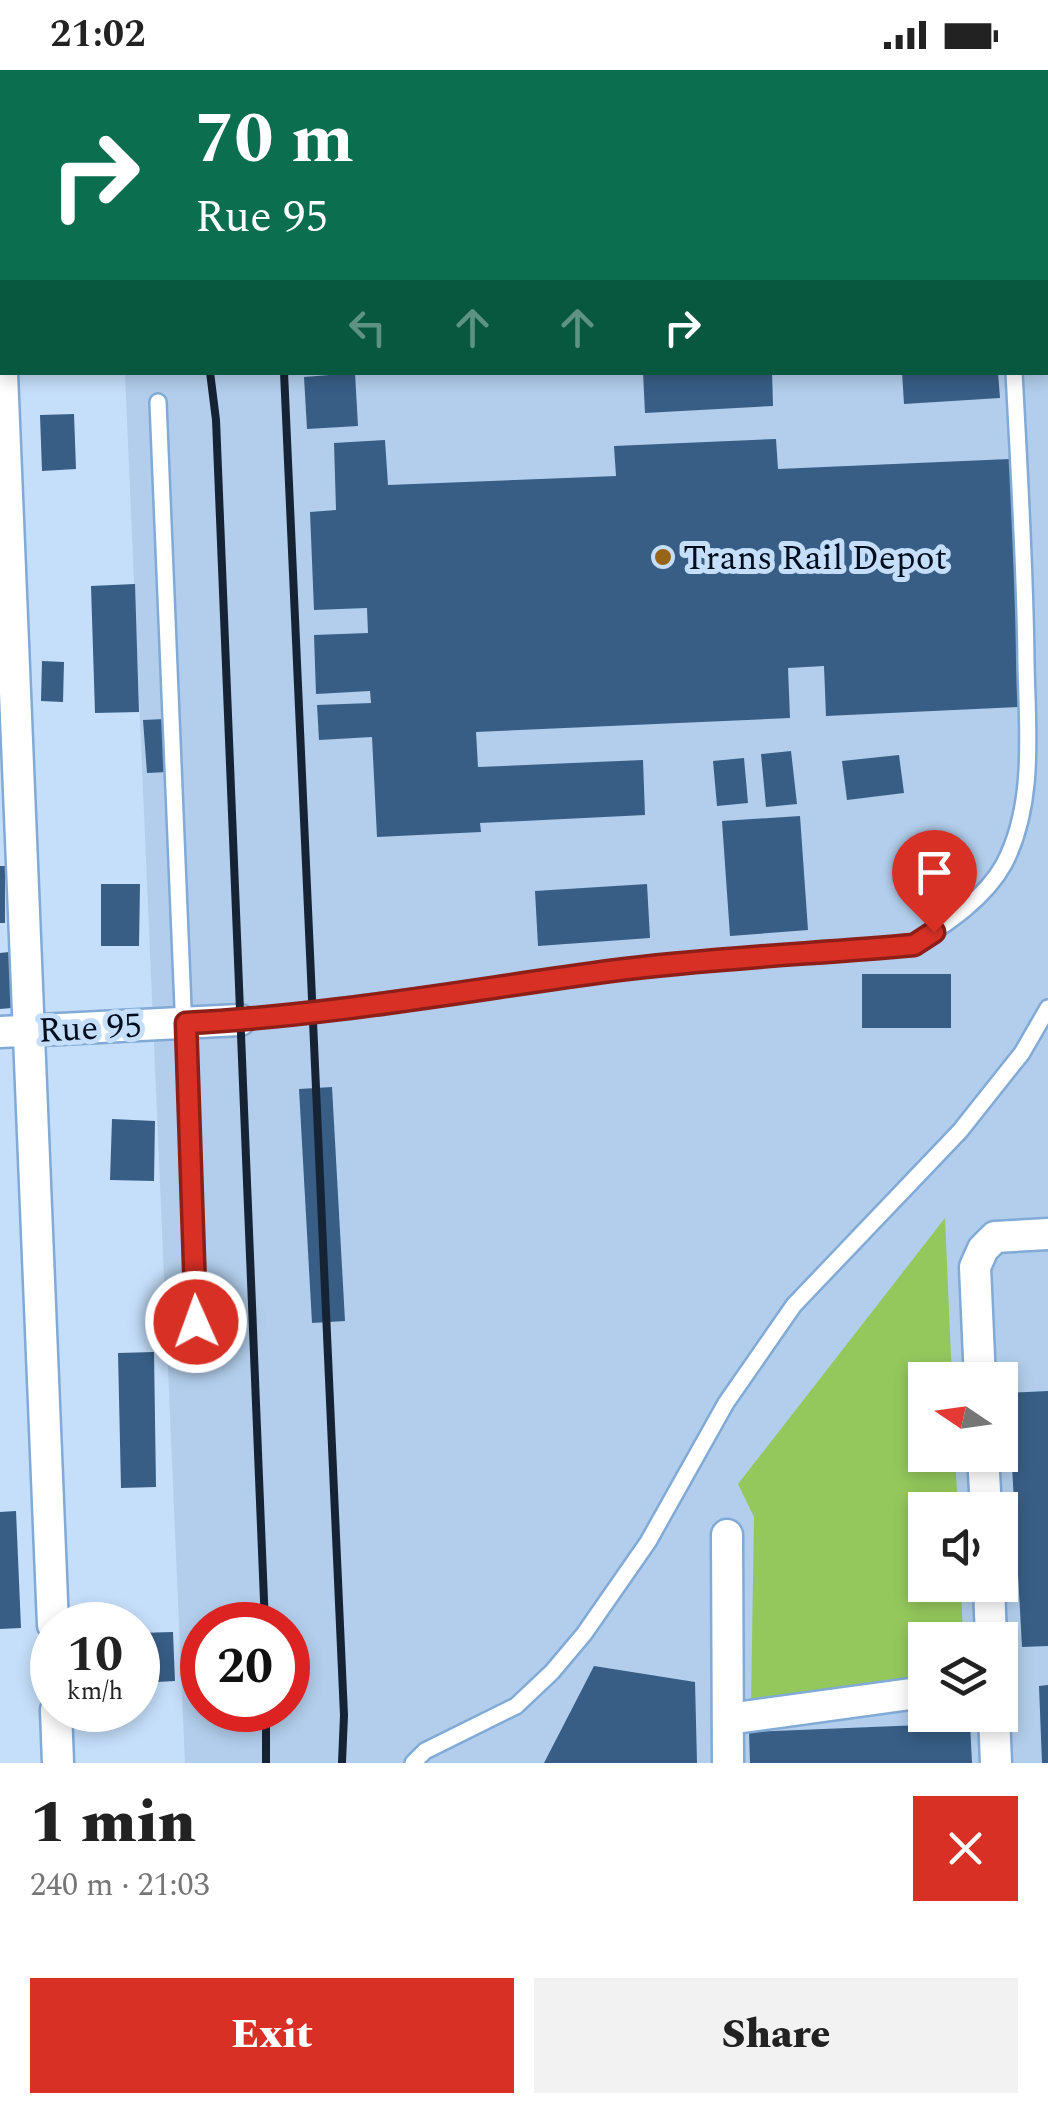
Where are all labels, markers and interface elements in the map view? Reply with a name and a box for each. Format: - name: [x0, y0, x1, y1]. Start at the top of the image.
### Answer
- text: 21:02: [50, 6, 145, 64]
- text: 70 m: [195, 87, 354, 193]
- icon: right: [30, 110, 160, 240]
- text: Rue 95: [195, 183, 328, 252]
- icon: left: [340, 300, 395, 355]
- icon: ahead: [445, 300, 500, 355]
- icon: ahead: [550, 300, 605, 355]
- icon: right: [655, 300, 710, 355]
- place label: Trans Rail Depot: [683, 532, 947, 585]
- marker: Trans Rail Depot: [652, 546, 674, 568]
- pin: [892, 830, 977, 933]
- icon: arrive: [907, 845, 962, 900]
- street label: Rue 95: [37, 999, 143, 1058]
- position arrow: [144, 1270, 248, 1374]
- north arrow: [908, 1362, 1018, 1472]
- map controls: [908, 1362, 1018, 1732]
- button: sound: [908, 1492, 1018, 1602]
- speed limit sign: 20: [180, 1602, 310, 1732]
- text: 10: [67, 1617, 123, 1693]
- button: layers: [908, 1622, 1018, 1732]
- text: km/h: [67, 1673, 123, 1711]
- text: 1 min: [30, 1777, 196, 1869]
- button: close: [913, 1796, 1018, 1901]
- text: 240 m · 21:03: [30, 1861, 210, 1910]
- button: Exit: [30, 1978, 514, 2093]
- button: Share: [534, 1978, 1018, 2093]

